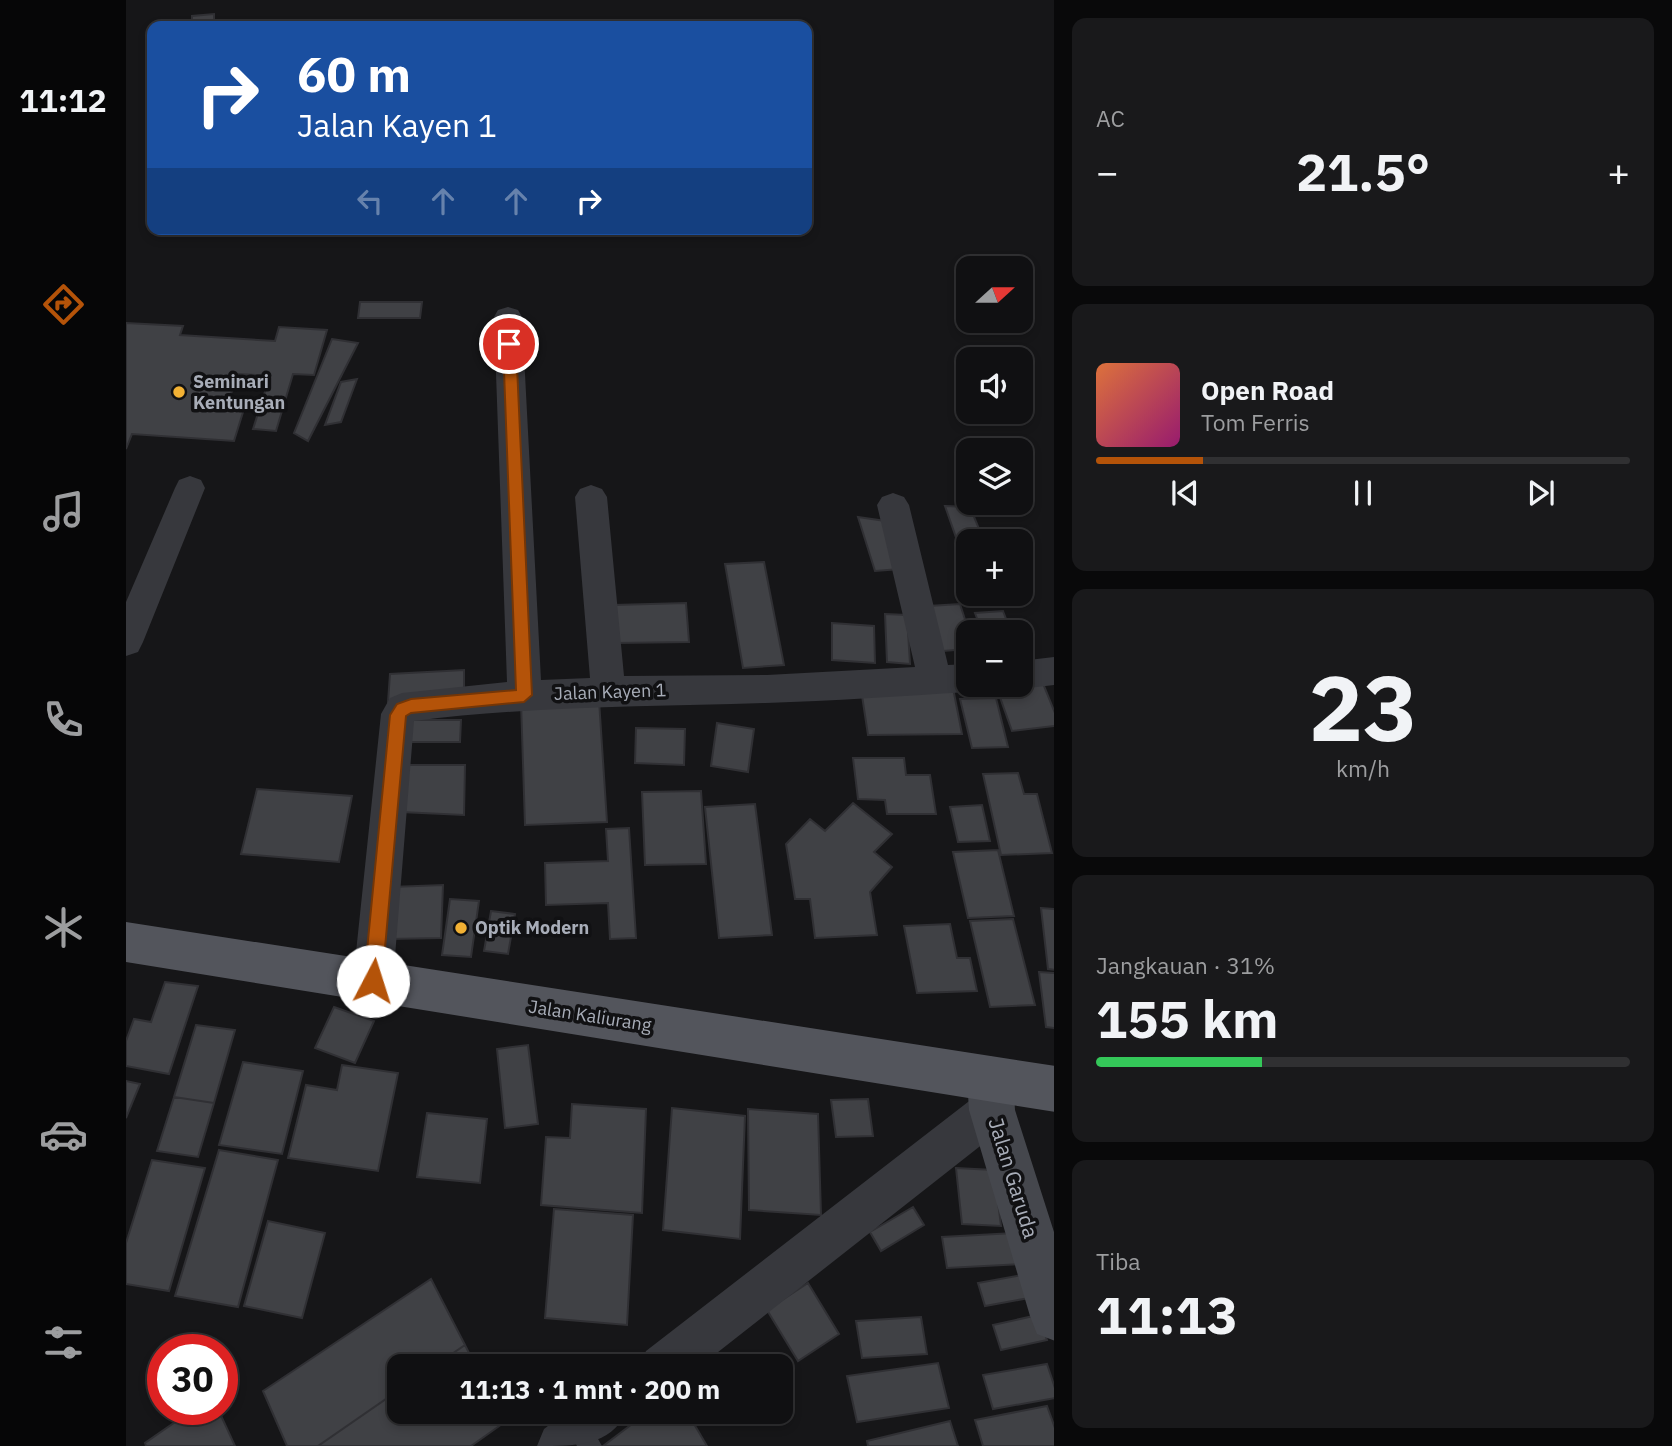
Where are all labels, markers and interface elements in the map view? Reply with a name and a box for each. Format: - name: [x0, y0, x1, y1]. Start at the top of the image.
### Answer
- text: 60 m: [297, 42, 411, 105]
- icon: right: [182, 49, 273, 140]
- text: 11:12: [19, 79, 107, 121]
- text: AC: [1096, 103, 1125, 133]
- text: Jalan Kayen 1: [297, 104, 497, 146]
- text: 21.5°: [1296, 138, 1430, 205]
- text: −: [1096, 147, 1119, 196]
- text: +: [1607, 147, 1630, 196]
- icon: left: [351, 182, 389, 220]
- icon: ahead: [424, 182, 462, 220]
- icon: ahead: [497, 182, 535, 220]
- icon: right: [570, 182, 608, 220]
- north arrow: [956, 256, 1032, 332]
- map controls: [956, 256, 1033, 697]
- icon: directions: [39, 280, 88, 329]
- pin: [479, 314, 539, 374]
- icon: arrive: [490, 325, 528, 363]
- button: sound: [956, 347, 1033, 424]
- place label: Seminari Kentungan: [193, 370, 285, 414]
- text: Open Road: [1201, 373, 1334, 407]
- marker: Seminari Kentungan: [171, 384, 187, 400]
- text: Tom Ferris: [1201, 407, 1310, 437]
- button: layers: [956, 438, 1033, 515]
- icon: previous: [1166, 474, 1204, 512]
- icon: pause: [1344, 474, 1382, 512]
- icon: next: [1522, 474, 1560, 512]
- icon: music: [39, 487, 88, 536]
- button: +: [956, 529, 1033, 606]
- button: −: [956, 620, 1033, 697]
- text: 23: [1308, 648, 1418, 766]
- street label: Jalan Kayen 1: [553, 678, 667, 705]
- icon: phone: [39, 695, 88, 744]
- text: km/h: [1336, 753, 1390, 783]
- icon: climate: [39, 903, 88, 952]
- place label: Optik Modern: [475, 916, 589, 939]
- marker: Optik Modern: [453, 920, 469, 936]
- position arrow: [336, 944, 410, 1018]
- text: Jangkauan · 31%: [1096, 950, 1275, 980]
- text: 155 km: [1096, 985, 1278, 1052]
- street label: Jalan Kaliurang: [527, 994, 654, 1037]
- icon: car: [39, 1110, 88, 1159]
- street label: Jalan Garuda: [982, 1114, 1046, 1241]
- text: Tiba: [1096, 1246, 1141, 1276]
- text: 11:13: [1096, 1281, 1238, 1348]
- icon: filters: [39, 1318, 88, 1367]
- speed limit sign: 30: [147, 1334, 238, 1425]
- text: 11:13 · 1 mnt · 200 m: [460, 1372, 720, 1406]

